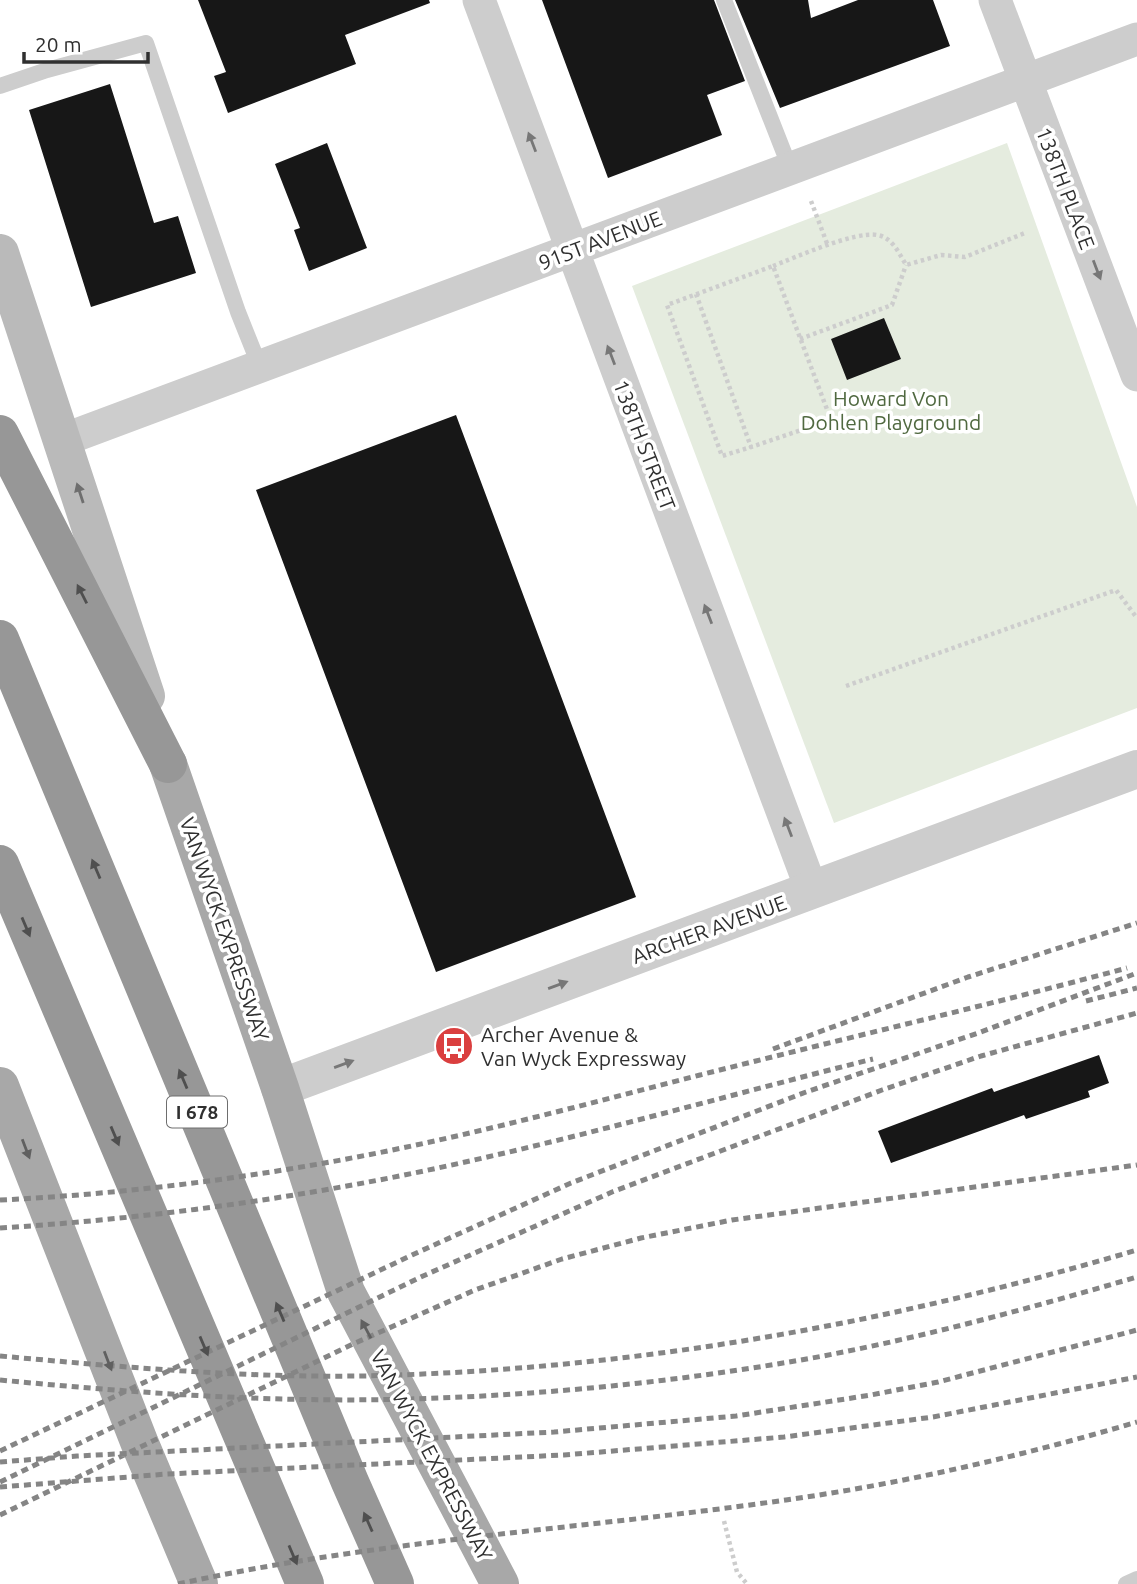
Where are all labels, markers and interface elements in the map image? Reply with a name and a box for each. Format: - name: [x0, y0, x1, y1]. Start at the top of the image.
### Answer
- scale bar: [24, 21, 149, 65]
- text: 20 m: [35, 32, 82, 56]
- street label: 138TH PLACE: [1032, 124, 1100, 252]
- one-way arrow: [526, 131, 537, 152]
- street label: 91ST AVENUE: [535, 206, 665, 274]
- one-way arrow: [1092, 260, 1103, 281]
- one-way arrow: [606, 344, 617, 365]
- street label: 138TH STREET: [609, 376, 681, 514]
- park label: Howard Von Dohlen Playground: [801, 386, 981, 434]
- one-way arrow: [75, 482, 85, 503]
- one-way arrow: [76, 584, 88, 604]
- one-way arrow: [702, 603, 713, 624]
- street label: VAN WYCK EXPRESSWAY: [175, 814, 275, 1044]
- one-way arrow: [782, 816, 793, 837]
- one-way arrow: [90, 858, 101, 879]
- street label: ARCHER AVENUE: [629, 890, 789, 968]
- one-way arrow: [21, 917, 32, 938]
- one-way arrow: [547, 979, 568, 990]
- place label: Archer Avenue & Van Wyck Expressway: [481, 1022, 686, 1070]
- bus stop icon: Archer Avenue & Van Wyck Expressway: [433, 1025, 475, 1067]
- one-way arrow: [334, 1058, 355, 1069]
- one-way arrow: [178, 1068, 189, 1089]
- road number: I 678: [167, 1096, 227, 1128]
- one-way arrow: [110, 1126, 121, 1147]
- one-way arrow: [21, 1138, 32, 1159]
- one-way arrow: [274, 1301, 285, 1322]
- one-way arrow: [360, 1319, 371, 1339]
- one-way arrow: [198, 1336, 210, 1356]
- street label: VAN WYCK EXPRESSWAY: [366, 1346, 498, 1564]
- one-way arrow: [103, 1351, 114, 1372]
- one-way arrow: [362, 1511, 373, 1532]
- one-way arrow: [287, 1545, 299, 1565]

